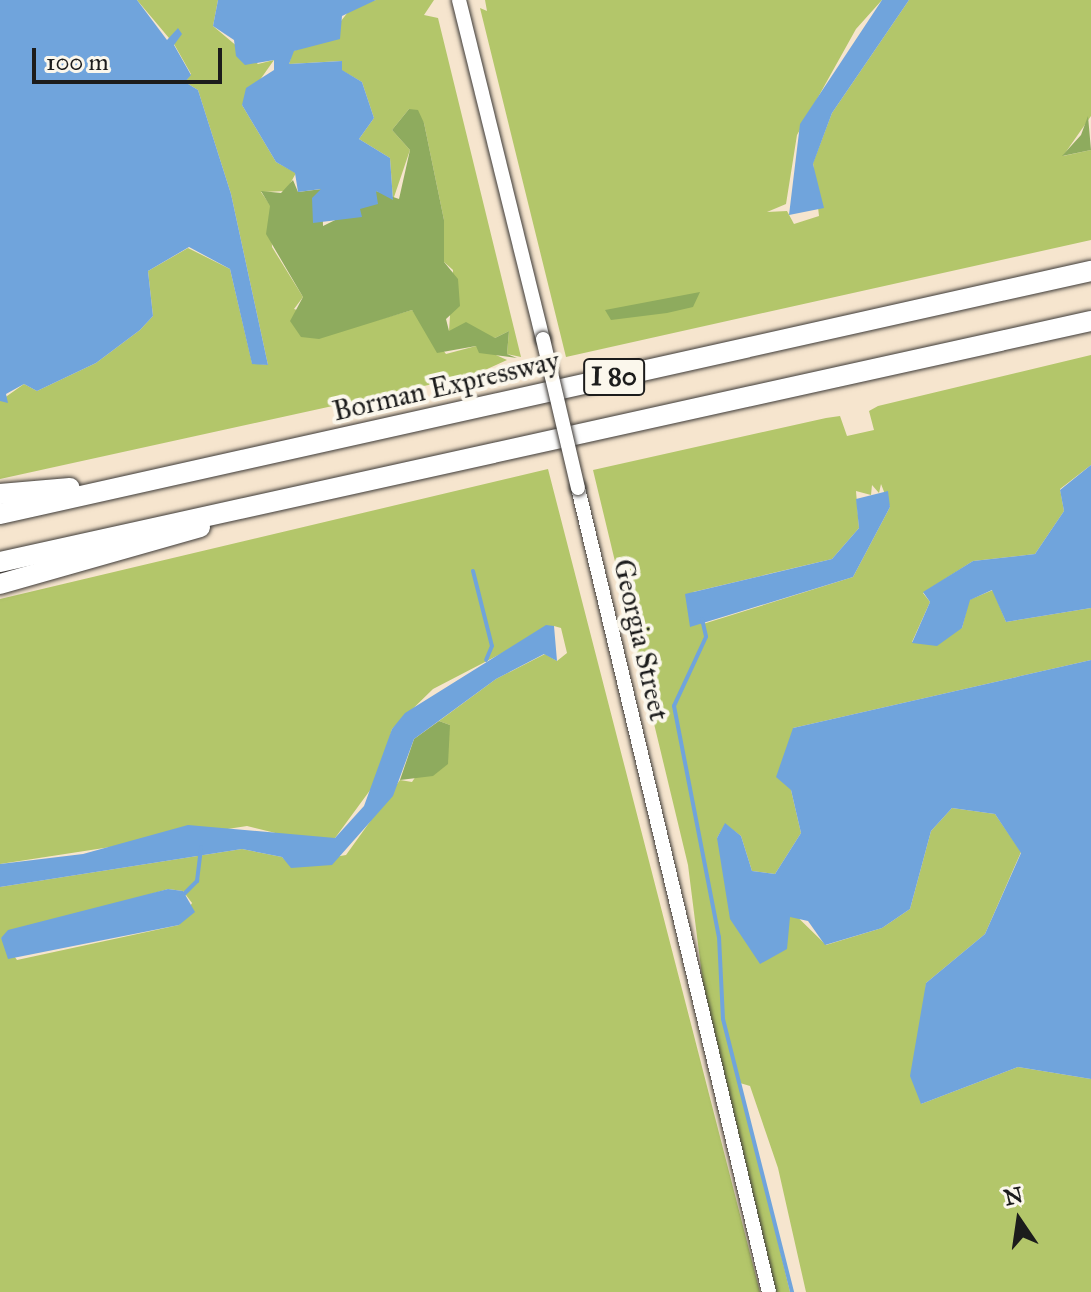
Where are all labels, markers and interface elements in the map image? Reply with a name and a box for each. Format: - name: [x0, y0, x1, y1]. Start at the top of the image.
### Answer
- scale bar: [36, 32, 226, 82]
- text: 100 m: [46, 47, 109, 77]
- street label: Borman Expressway: [329, 344, 563, 428]
- road number: I 80: [582, 355, 646, 399]
- street label: Georgia Street: [606, 556, 676, 724]
- north arrow: [979, 1180, 1059, 1260]
- text: N: [1001, 1181, 1026, 1211]

